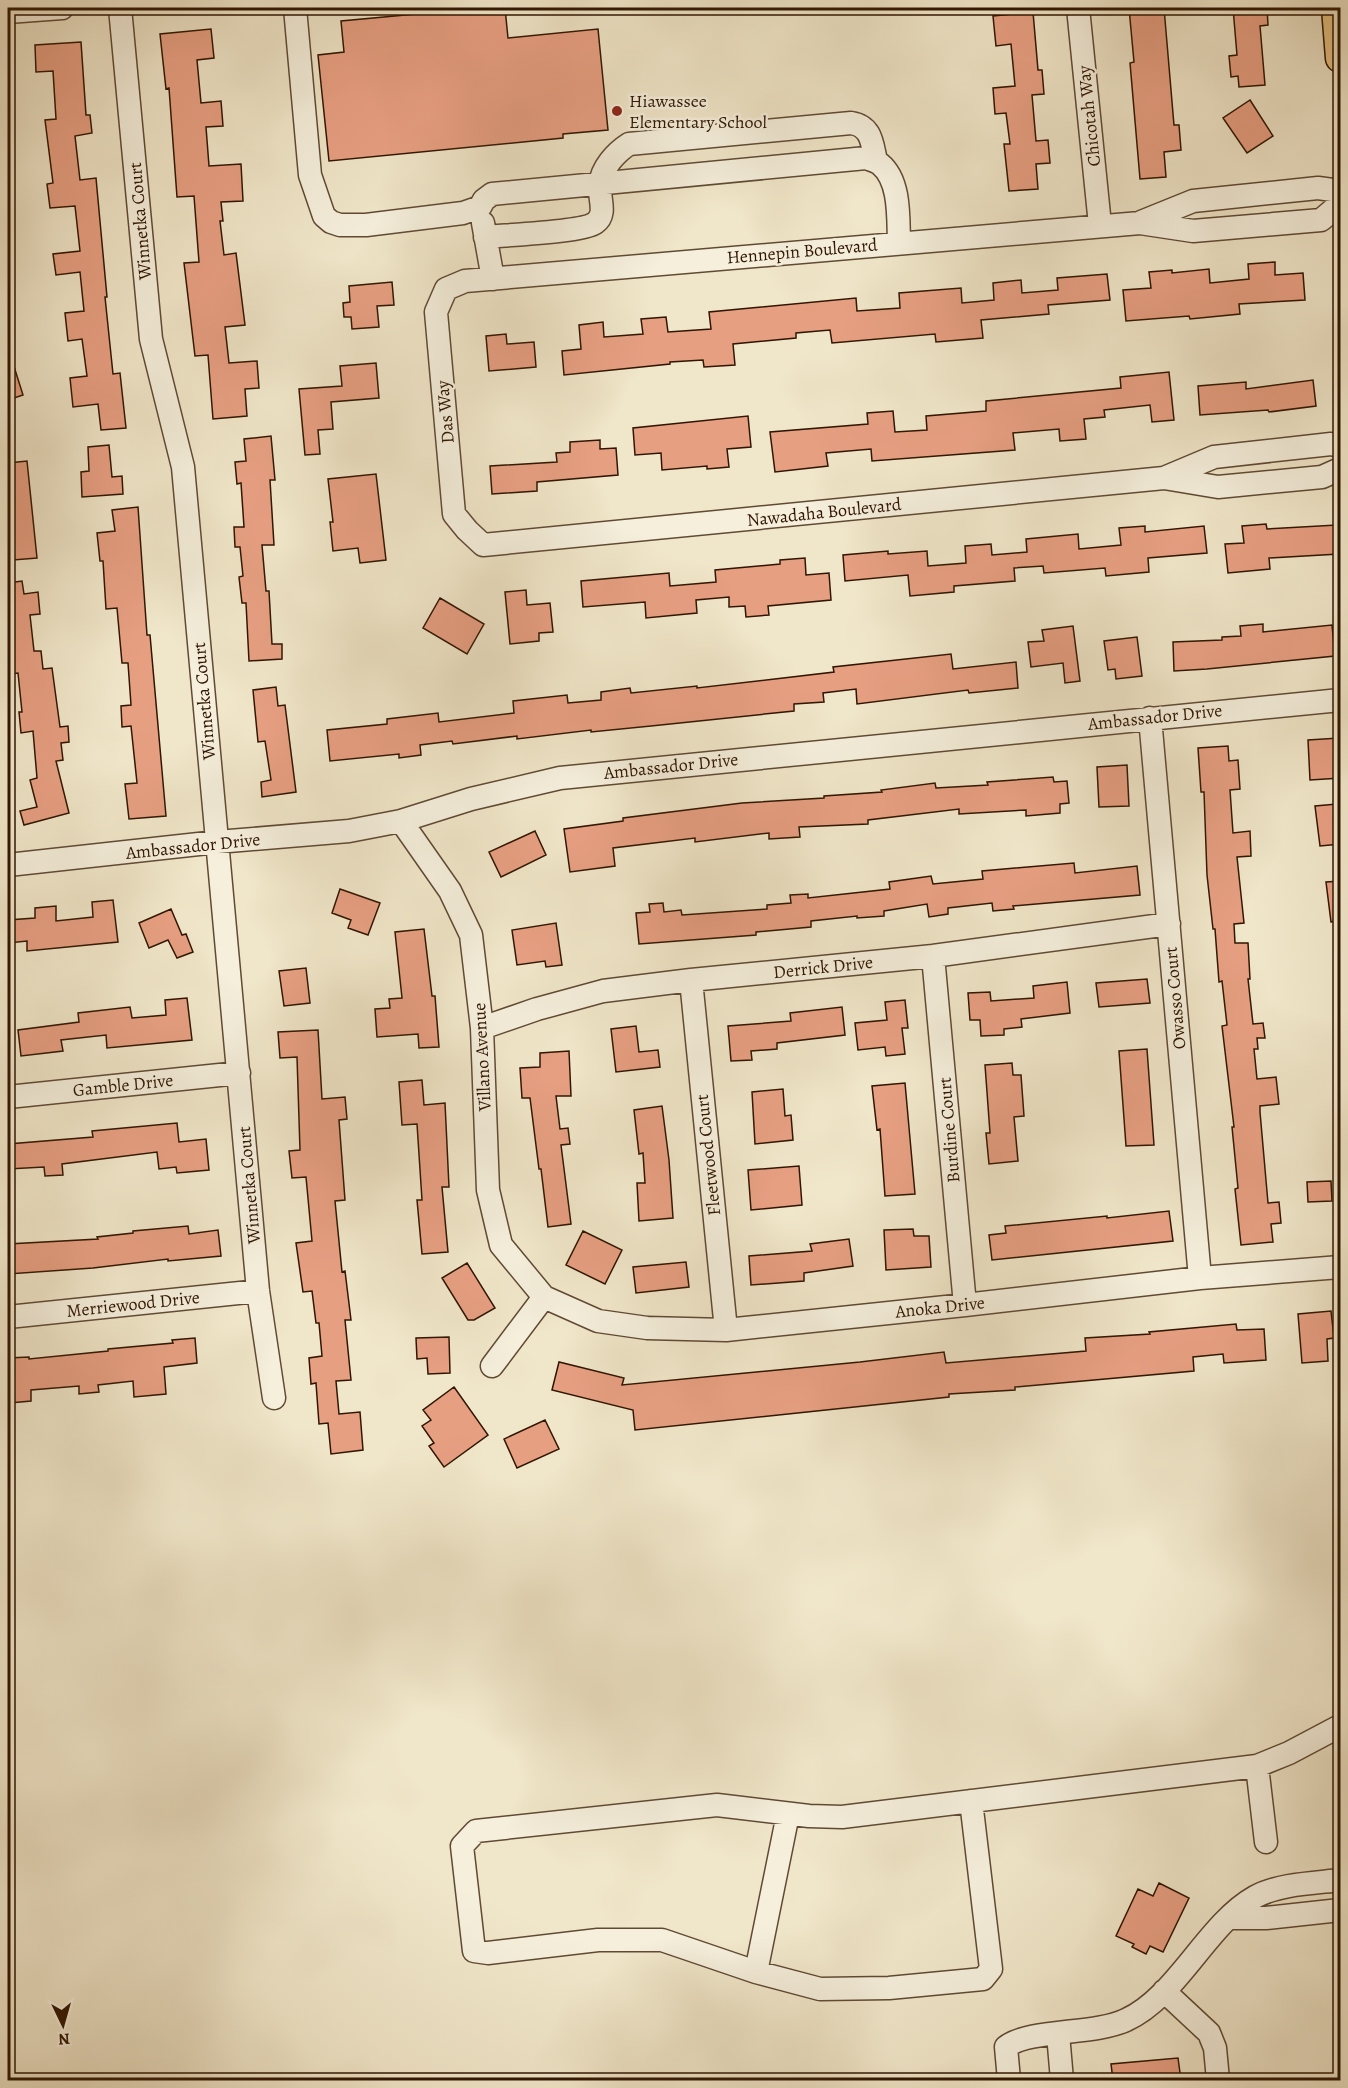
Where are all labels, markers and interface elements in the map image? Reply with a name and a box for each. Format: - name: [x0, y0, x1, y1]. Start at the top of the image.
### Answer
- street label: Chicotah Way: [1072, 63, 1106, 168]
- place label: Hiawassee Elementary School: [629, 89, 767, 134]
- marker: Hiawassee Elementary School: [610, 104, 624, 118]
- street label: Winnetka Court: [123, 161, 157, 282]
- street label: Hennepin Boulevard: [726, 232, 879, 270]
- street label: Das Way: [430, 378, 460, 445]
- street label: Nawadaha Boulevard: [746, 492, 903, 532]
- street label: Winnetka Court: [187, 641, 221, 762]
- street label: Ambassador Drive: [1086, 698, 1223, 736]
- street label: Ambassador Drive: [602, 747, 739, 785]
- street label: Ambassador Drive: [124, 827, 261, 865]
- street label: Owasso Court: [1159, 946, 1191, 1050]
- street label: Derrick Drive: [772, 950, 874, 984]
- street label: Villano Avenue: [467, 1002, 497, 1113]
- street label: Gamble Drive: [72, 1068, 174, 1102]
- street label: Burdine Court: [932, 1076, 966, 1184]
- street label: Fleetwood Court: [690, 1093, 726, 1217]
- street label: Winnetka Court: [232, 1125, 266, 1246]
- street label: Merriewood Drive: [65, 1285, 201, 1323]
- street label: Anoka Drive: [893, 1290, 986, 1324]
- north arrow: [33, 1995, 93, 2055]
- text: N: [57, 2027, 71, 2050]

